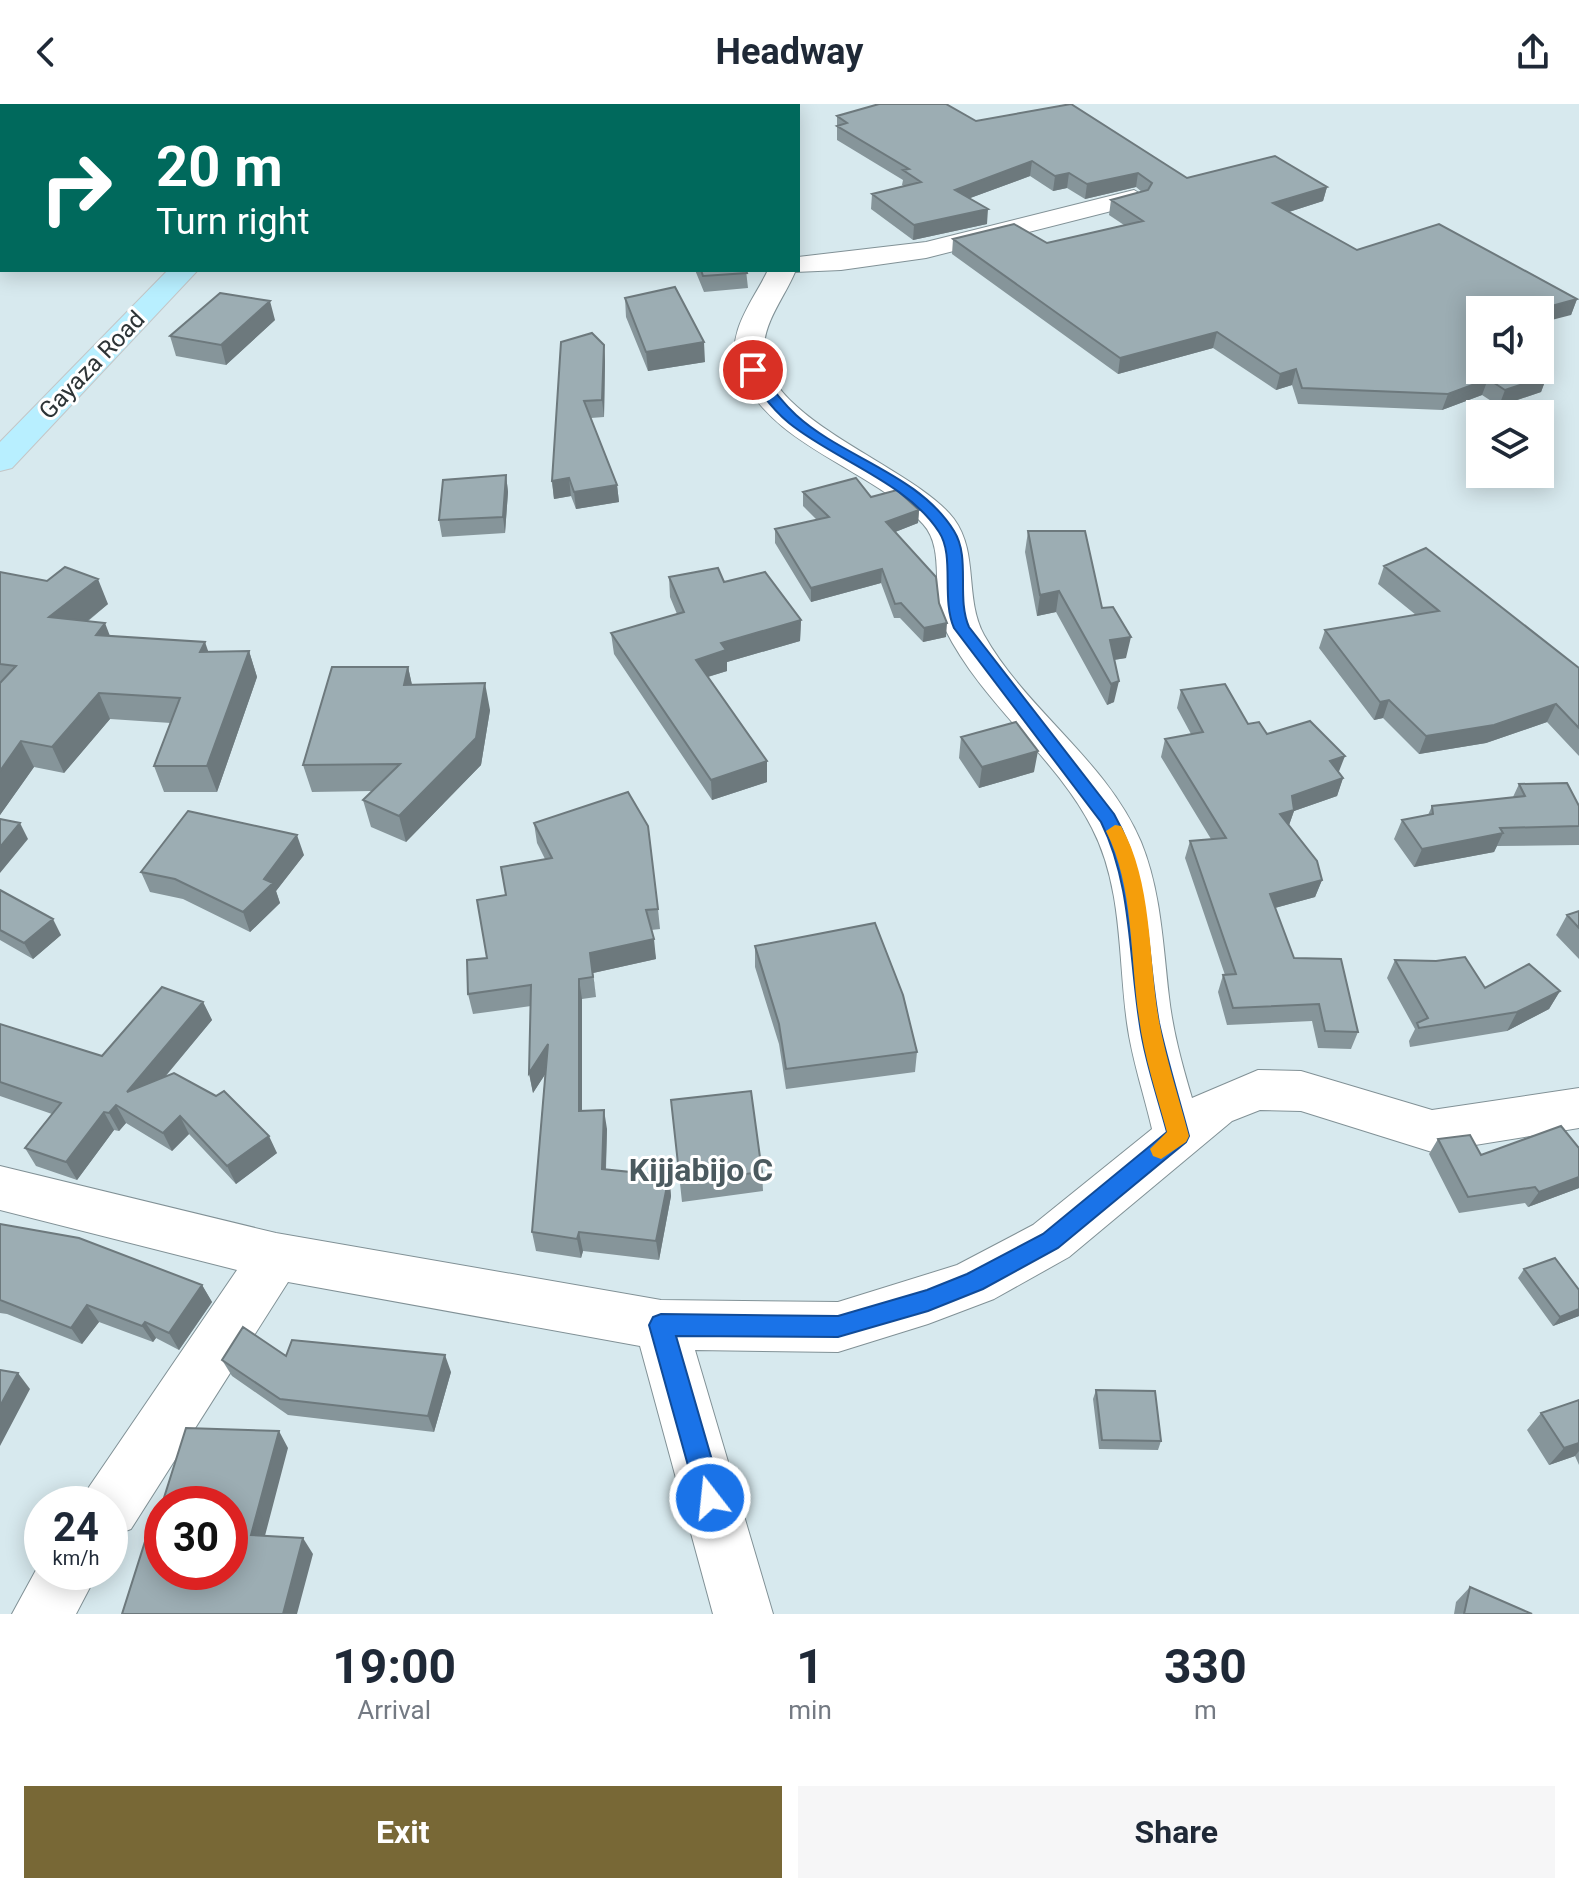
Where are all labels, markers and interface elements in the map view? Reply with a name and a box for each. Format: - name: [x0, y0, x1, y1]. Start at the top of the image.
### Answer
- icon: back: [24, 30, 68, 74]
- icon: share: [1511, 30, 1555, 74]
- text: Headway: [716, 31, 863, 73]
- text: 20 m: [156, 134, 283, 200]
- icon: right: [24, 136, 128, 240]
- text: Turn right: [156, 201, 309, 243]
- map controls: [1466, 296, 1554, 488]
- button: sound: [1466, 296, 1554, 384]
- street label: Gayaza Road: [33, 305, 151, 425]
- pin: [719, 336, 787, 404]
- icon: arrive: [731, 348, 775, 392]
- button: layers: [1466, 400, 1554, 488]
- district label: Kijjabijo C: [629, 1151, 773, 1189]
- position arrow: [668, 1456, 752, 1540]
- speed limit sign: 30: [144, 1486, 248, 1590]
- text: 24: [53, 1504, 99, 1551]
- text: km/h: [53, 1546, 99, 1570]
- text: 19:00: [332, 1638, 456, 1695]
- text: 1: [796, 1638, 824, 1695]
- text: 330: [1164, 1638, 1247, 1695]
- text: Arrival: [357, 1695, 431, 1725]
- text: min: [788, 1695, 832, 1725]
- text: m: [1194, 1695, 1217, 1725]
- button: Exit: [24, 1786, 782, 1878]
- button: Share: [798, 1786, 1555, 1878]

